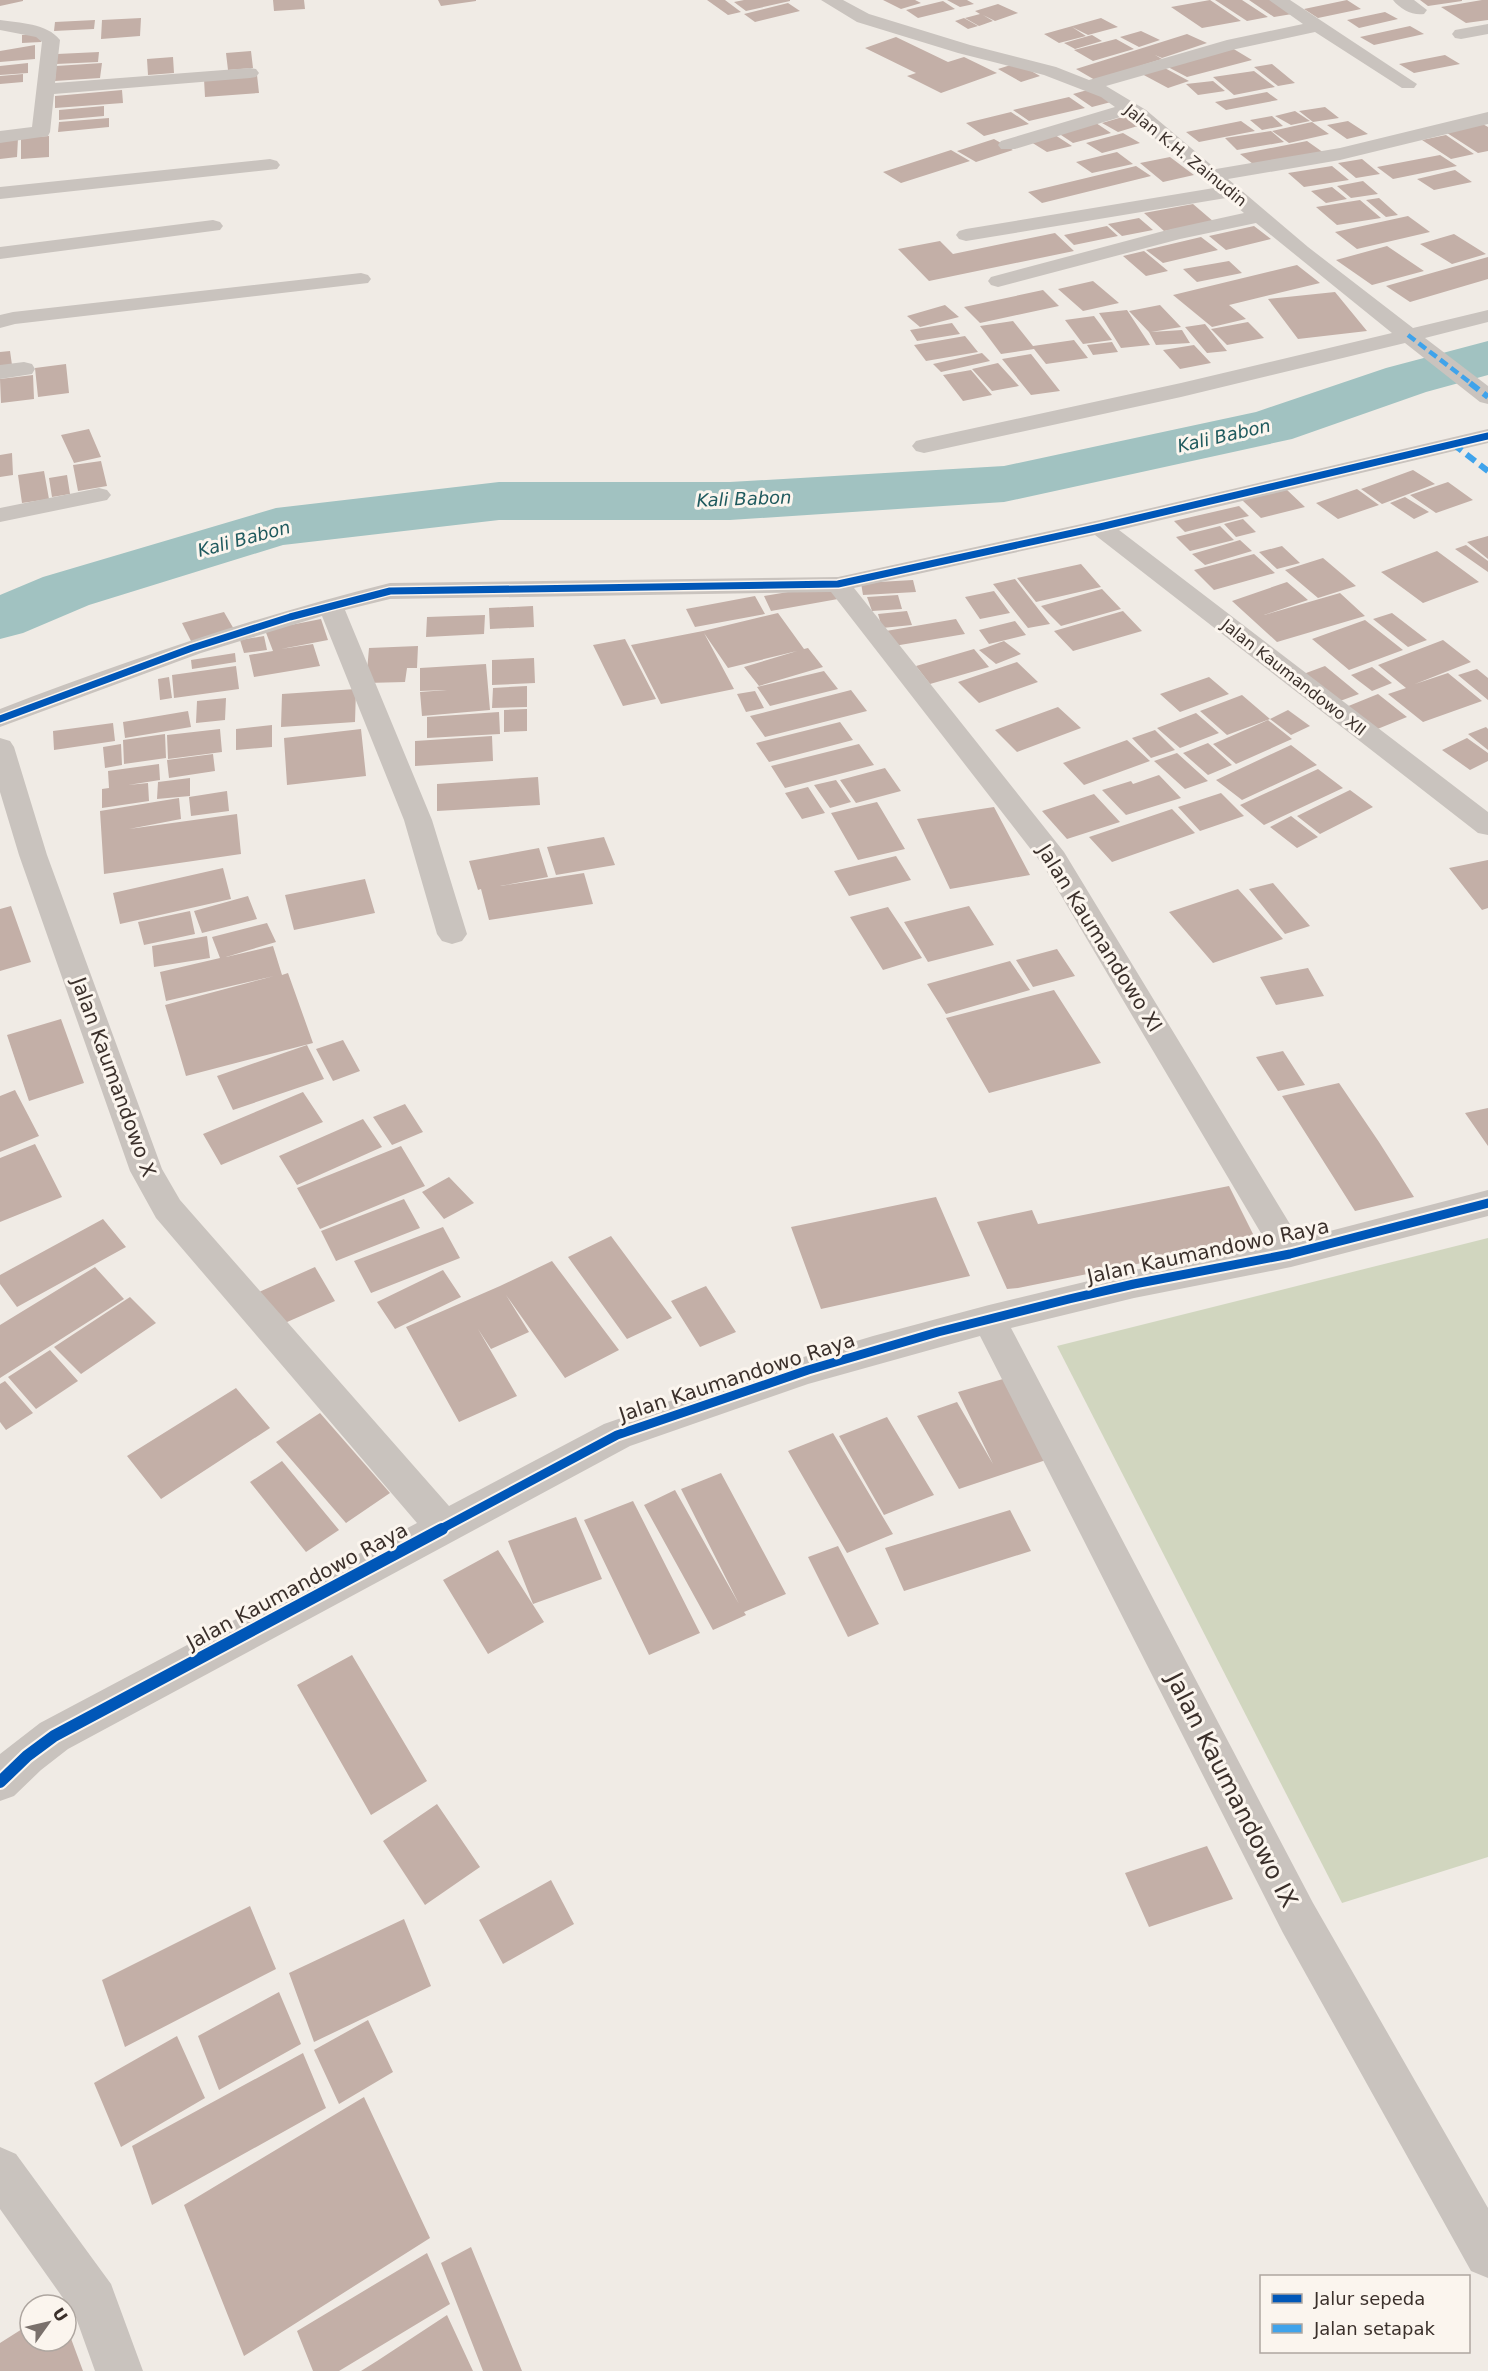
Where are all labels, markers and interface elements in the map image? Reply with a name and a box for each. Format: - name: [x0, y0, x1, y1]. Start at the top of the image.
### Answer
- street label: Jalan K.H. Zainudin: [1120, 100, 1251, 211]
- water label: Kali Babon: [1175, 415, 1273, 456]
- water label: Kali Babon: [696, 486, 792, 511]
- water label: Kali Babon: [195, 516, 293, 561]
- street label: Jalan Kaumandowo XII: [1217, 614, 1370, 740]
- street label: Jalan Kaumandowo XI: [1031, 838, 1168, 1036]
- street label: Jalan Kaumandowo X: [66, 972, 161, 1180]
- street label: Jalan Kaumandowo Raya: [1083, 1214, 1331, 1289]
- street label: Jalan Kaumandowo Raya: [614, 1327, 858, 1427]
- street label: Jalan Kaumandowo Raya: [181, 1517, 412, 1655]
- street label: Jalan Kaumandowo IX: [1160, 1666, 1303, 1912]
- legend: [1260, 2275, 1470, 2353]
- text: Jalur sepeda: [1313, 2288, 1425, 2309]
- north arrow: [18, 2293, 78, 2353]
- text: U: [49, 2304, 72, 2326]
- text: Jalan setapak: [1313, 2318, 1435, 2339]

